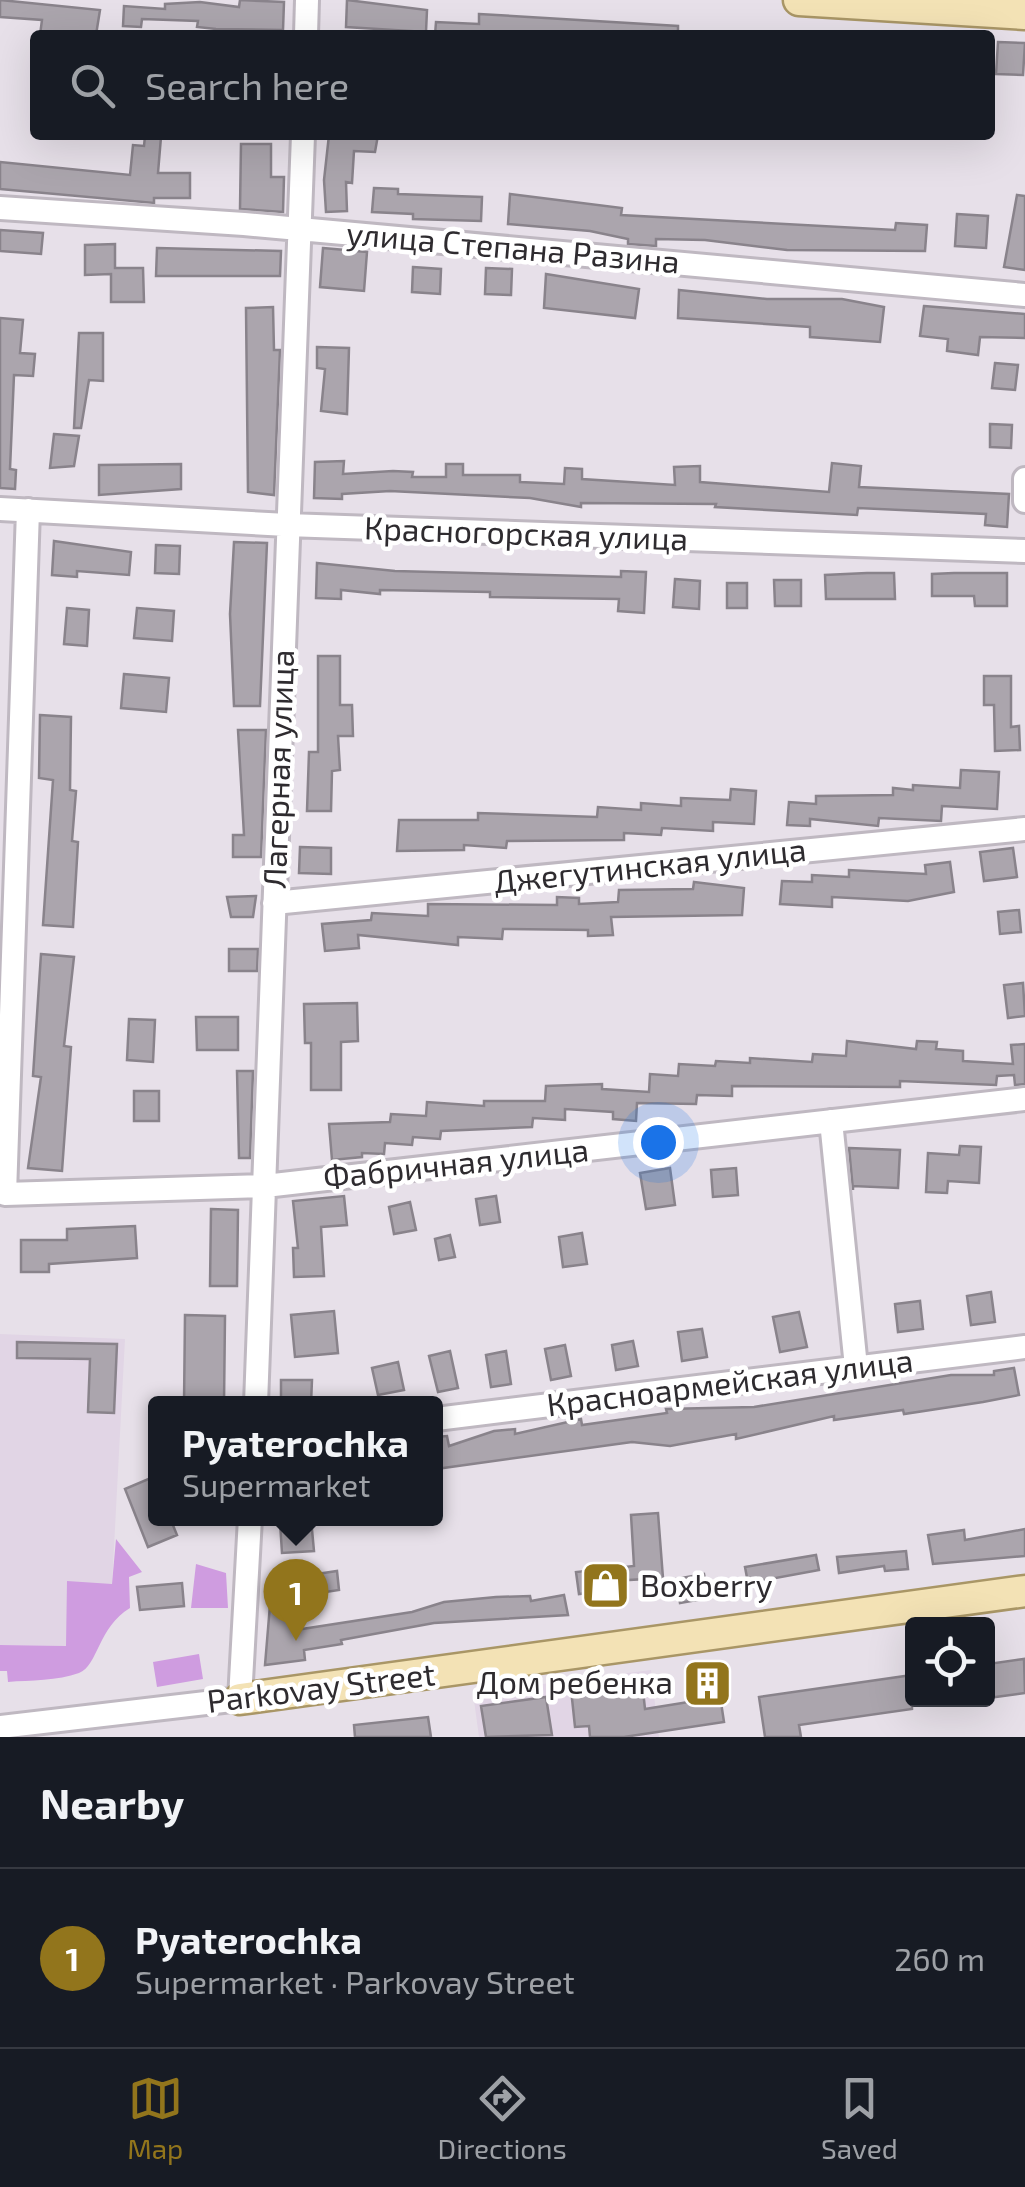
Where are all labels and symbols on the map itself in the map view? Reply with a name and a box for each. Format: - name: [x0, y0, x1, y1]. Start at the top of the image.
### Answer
- street label: улица Степана Разина: [345, 213, 681, 281]
- street label: Красногорская улица: [363, 507, 689, 558]
- street label: Лагерная улица: [254, 649, 301, 889]
- street label: Джегутинская улица: [492, 829, 808, 900]
- your location: [633, 1117, 684, 1168]
- street label: Фабричная улица: [321, 1129, 591, 1196]
- street label: Красноармейская улица: [544, 1340, 915, 1423]
- pin: 1: [264, 1558, 328, 1641]
- shop icon: Boxberry: [579, 1560, 631, 1612]
- place label: Boxberry: [640, 1565, 773, 1603]
- street label: Parkovay Street: [204, 1653, 437, 1719]
- building icon: Дом ребенка: [682, 1657, 734, 1709]
- place label: Дом ребенка: [476, 1662, 673, 1700]

